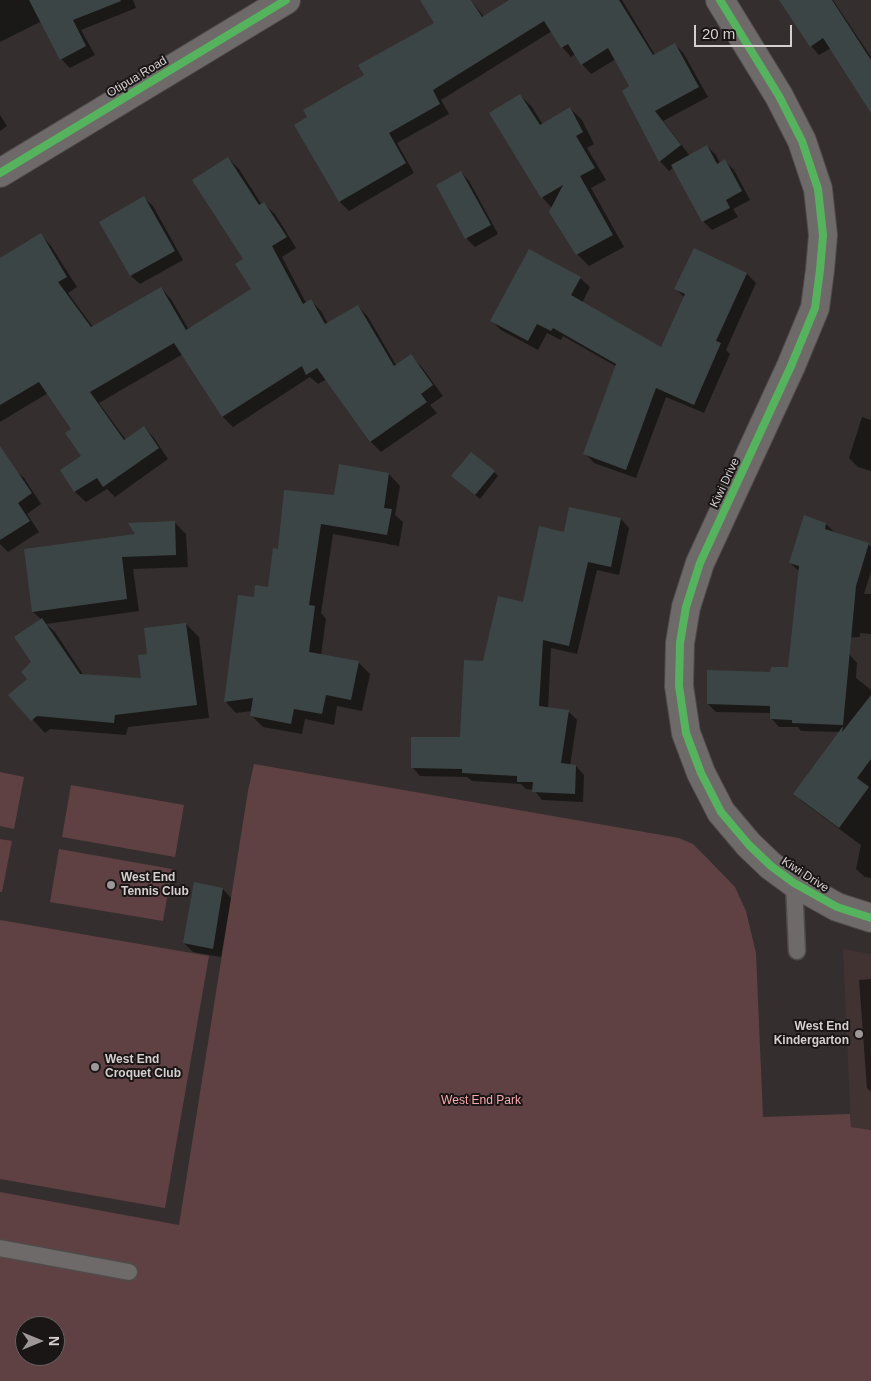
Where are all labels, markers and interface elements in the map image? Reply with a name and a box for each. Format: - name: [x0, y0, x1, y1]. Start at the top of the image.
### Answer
- scale bar: [696, 15, 794, 47]
- text: 20 m: [702, 25, 735, 42]
- street label: Otipua Road: [104, 53, 170, 101]
- street label: Kiwi Drive: [707, 456, 743, 510]
- street label: Kiwi Drive: [779, 854, 831, 896]
- place label: West End Tennis Club: [121, 871, 189, 899]
- marker: West End Tennis Club: [105, 879, 117, 891]
- place label: West End Kindergarton: [774, 1020, 849, 1048]
- marker: West End Kindergarton: [853, 1028, 865, 1040]
- place label: West End Croquet Club: [105, 1053, 181, 1081]
- marker: West End Croquet Club: [89, 1061, 101, 1073]
- park label: West End Park: [441, 1094, 521, 1108]
- north arrow: [15, 1316, 65, 1366]
- text: N: [46, 1336, 62, 1346]

